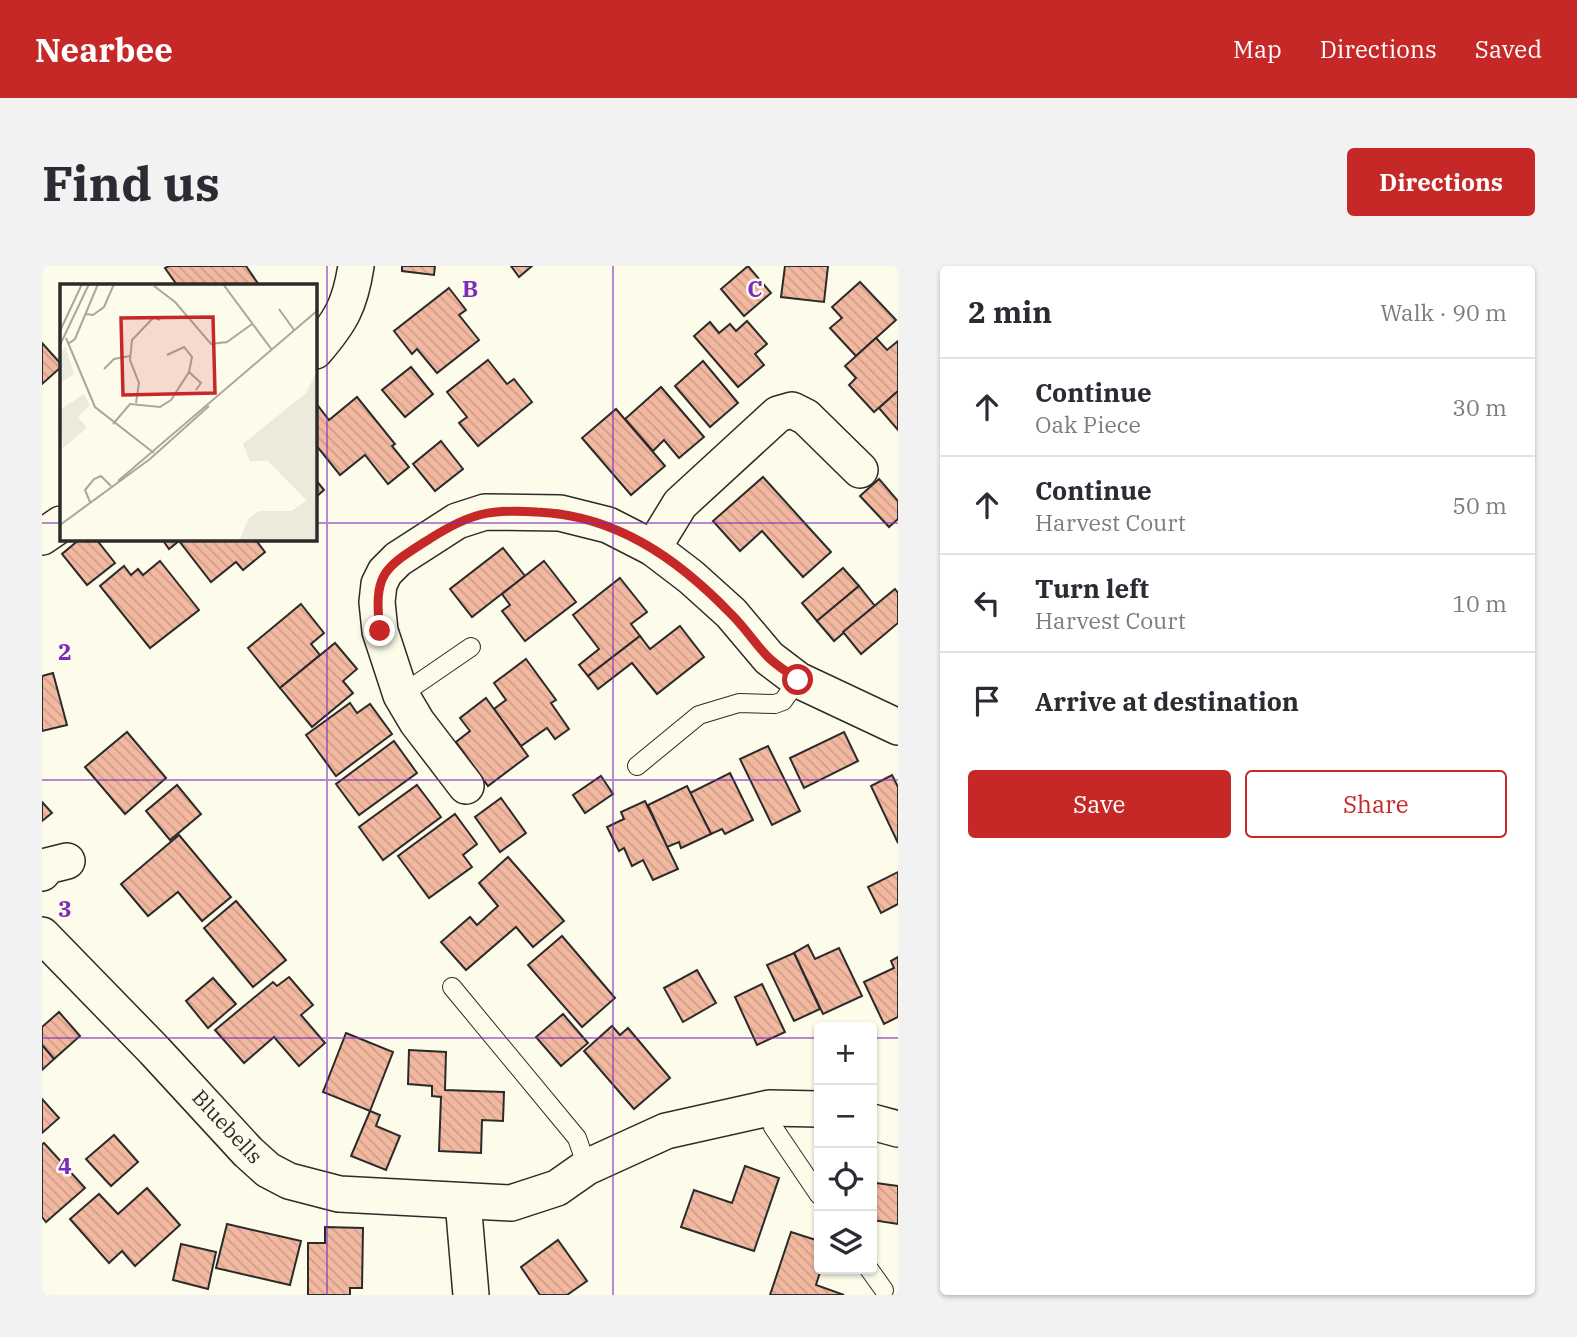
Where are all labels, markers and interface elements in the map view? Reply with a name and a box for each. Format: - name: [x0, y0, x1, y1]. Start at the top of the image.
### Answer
- text: Nearbee: [35, 28, 173, 71]
- text: Map: [1233, 33, 1282, 65]
- text: Directions: [1320, 33, 1437, 65]
- text: Saved: [1475, 33, 1542, 65]
- button: Directions: [1347, 148, 1535, 216]
- text: Find us: [42, 151, 220, 214]
- text: B: [462, 273, 478, 303]
- text: C: [747, 273, 763, 303]
- inset map: [60, 284, 317, 541]
- text: 2 min: [968, 292, 1052, 331]
- text: Walk · 90 m: [1380, 297, 1507, 327]
- text: Continue: [1035, 375, 1152, 409]
- icon: ahead: [968, 388, 1006, 426]
- text: 30 m: [1452, 392, 1507, 422]
- text: Oak Piece: [1035, 409, 1141, 439]
- text: Continue: [1035, 473, 1152, 507]
- icon: ahead: [968, 486, 1006, 524]
- text: 50 m: [1452, 490, 1507, 520]
- text: Harvest Court: [1035, 507, 1186, 537]
- text: Turn left: [1035, 571, 1149, 605]
- icon: left: [968, 584, 1006, 622]
- text: 10 m: [1452, 588, 1507, 618]
- text: Harvest Court: [1035, 605, 1186, 635]
- route end: [364, 615, 395, 646]
- text: 2: [58, 636, 72, 666]
- route start: [782, 664, 813, 695]
- icon: arrive: [968, 682, 1006, 720]
- text: Arrive at destination: [1035, 684, 1299, 718]
- button: Save: [968, 770, 1231, 838]
- button: Share: [1245, 770, 1507, 838]
- text: 3: [58, 893, 72, 923]
- map controls: [814, 1022, 877, 1274]
- button: +: [814, 1022, 877, 1085]
- street label: Bluebells: [186, 1083, 269, 1169]
- button: −: [814, 1085, 877, 1148]
- button: locate: [814, 1148, 877, 1211]
- text: 4: [58, 1150, 72, 1180]
- button: layers: [814, 1211, 877, 1274]

